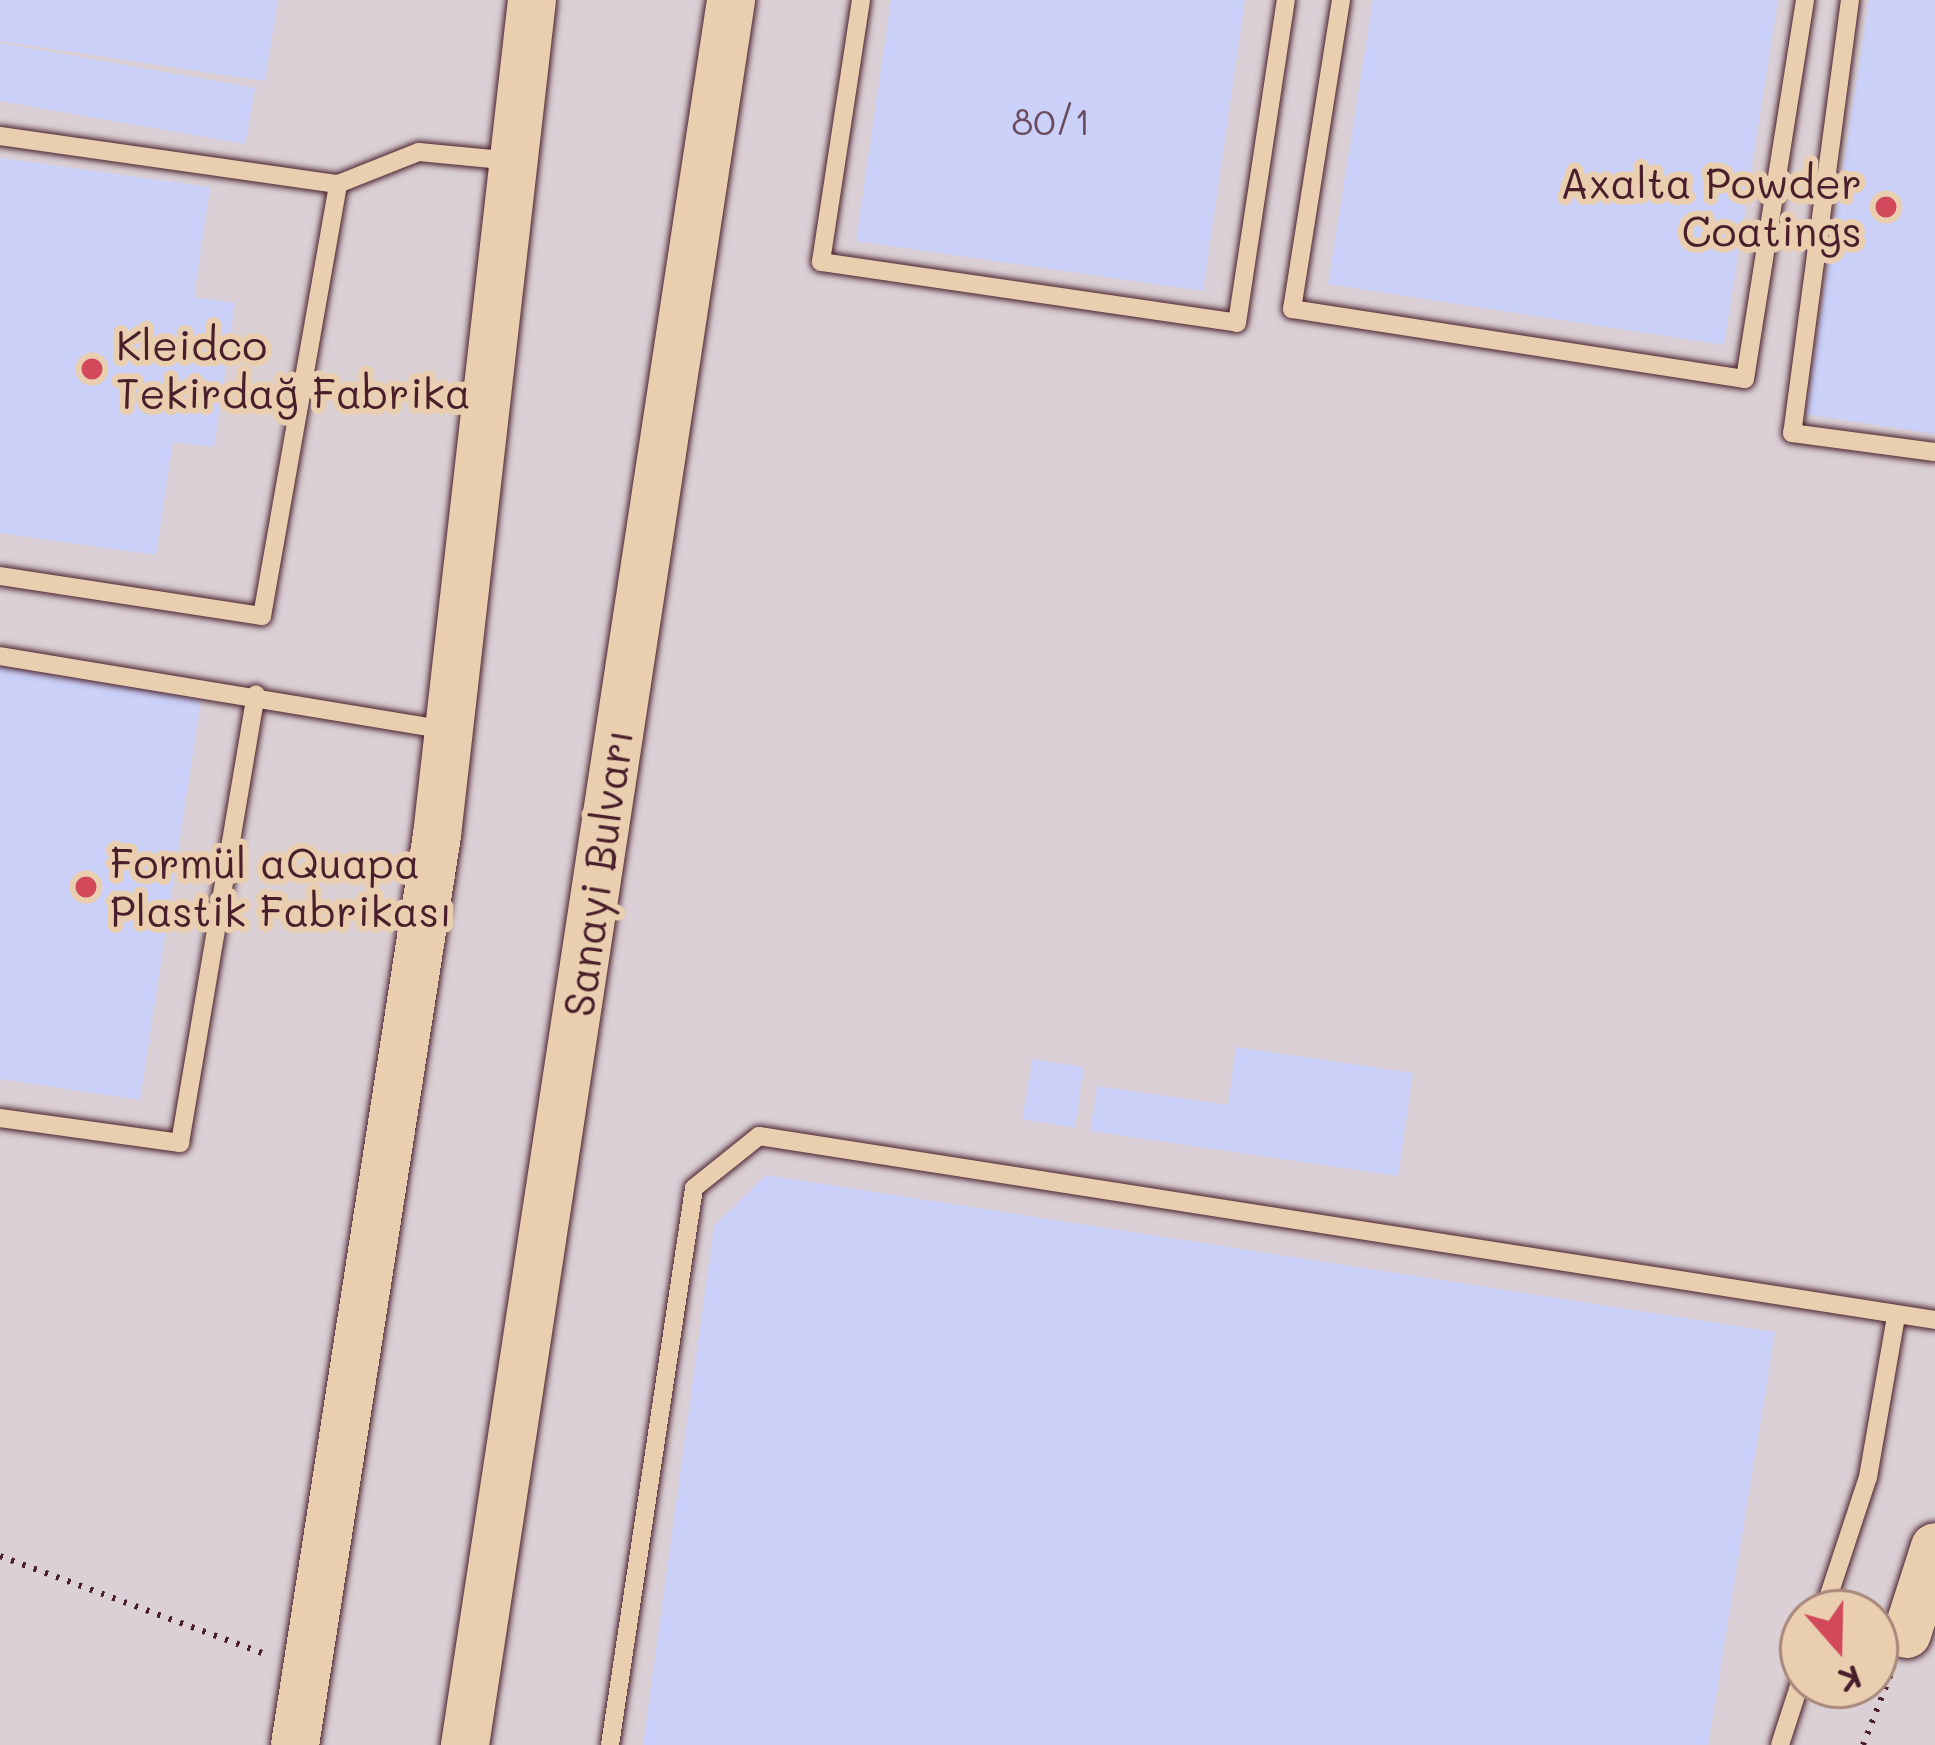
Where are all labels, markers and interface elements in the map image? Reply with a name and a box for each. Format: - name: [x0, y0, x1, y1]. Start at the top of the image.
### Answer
- house number: 80/1: [1012, 99, 1090, 143]
- place label: Axalta Powder Coatings: [1560, 158, 1862, 256]
- marker: Axalta Powder Coatings: [1873, 194, 1899, 220]
- place label: Kleidco Tekirdağ Fabrika: [116, 320, 471, 418]
- marker: Kleidco Tekirdağ Fabrika: [79, 356, 105, 382]
- street label: Sanayi Bulvarı: [553, 726, 643, 1020]
- place label: Formül aQuapa Plastik Fabrikası: [110, 838, 452, 936]
- marker: Formül aQuapa Plastik Fabrikası: [73, 874, 99, 900]
- north arrow: [1779, 1589, 1899, 1709]
- text: K: [1833, 1657, 1868, 1704]

